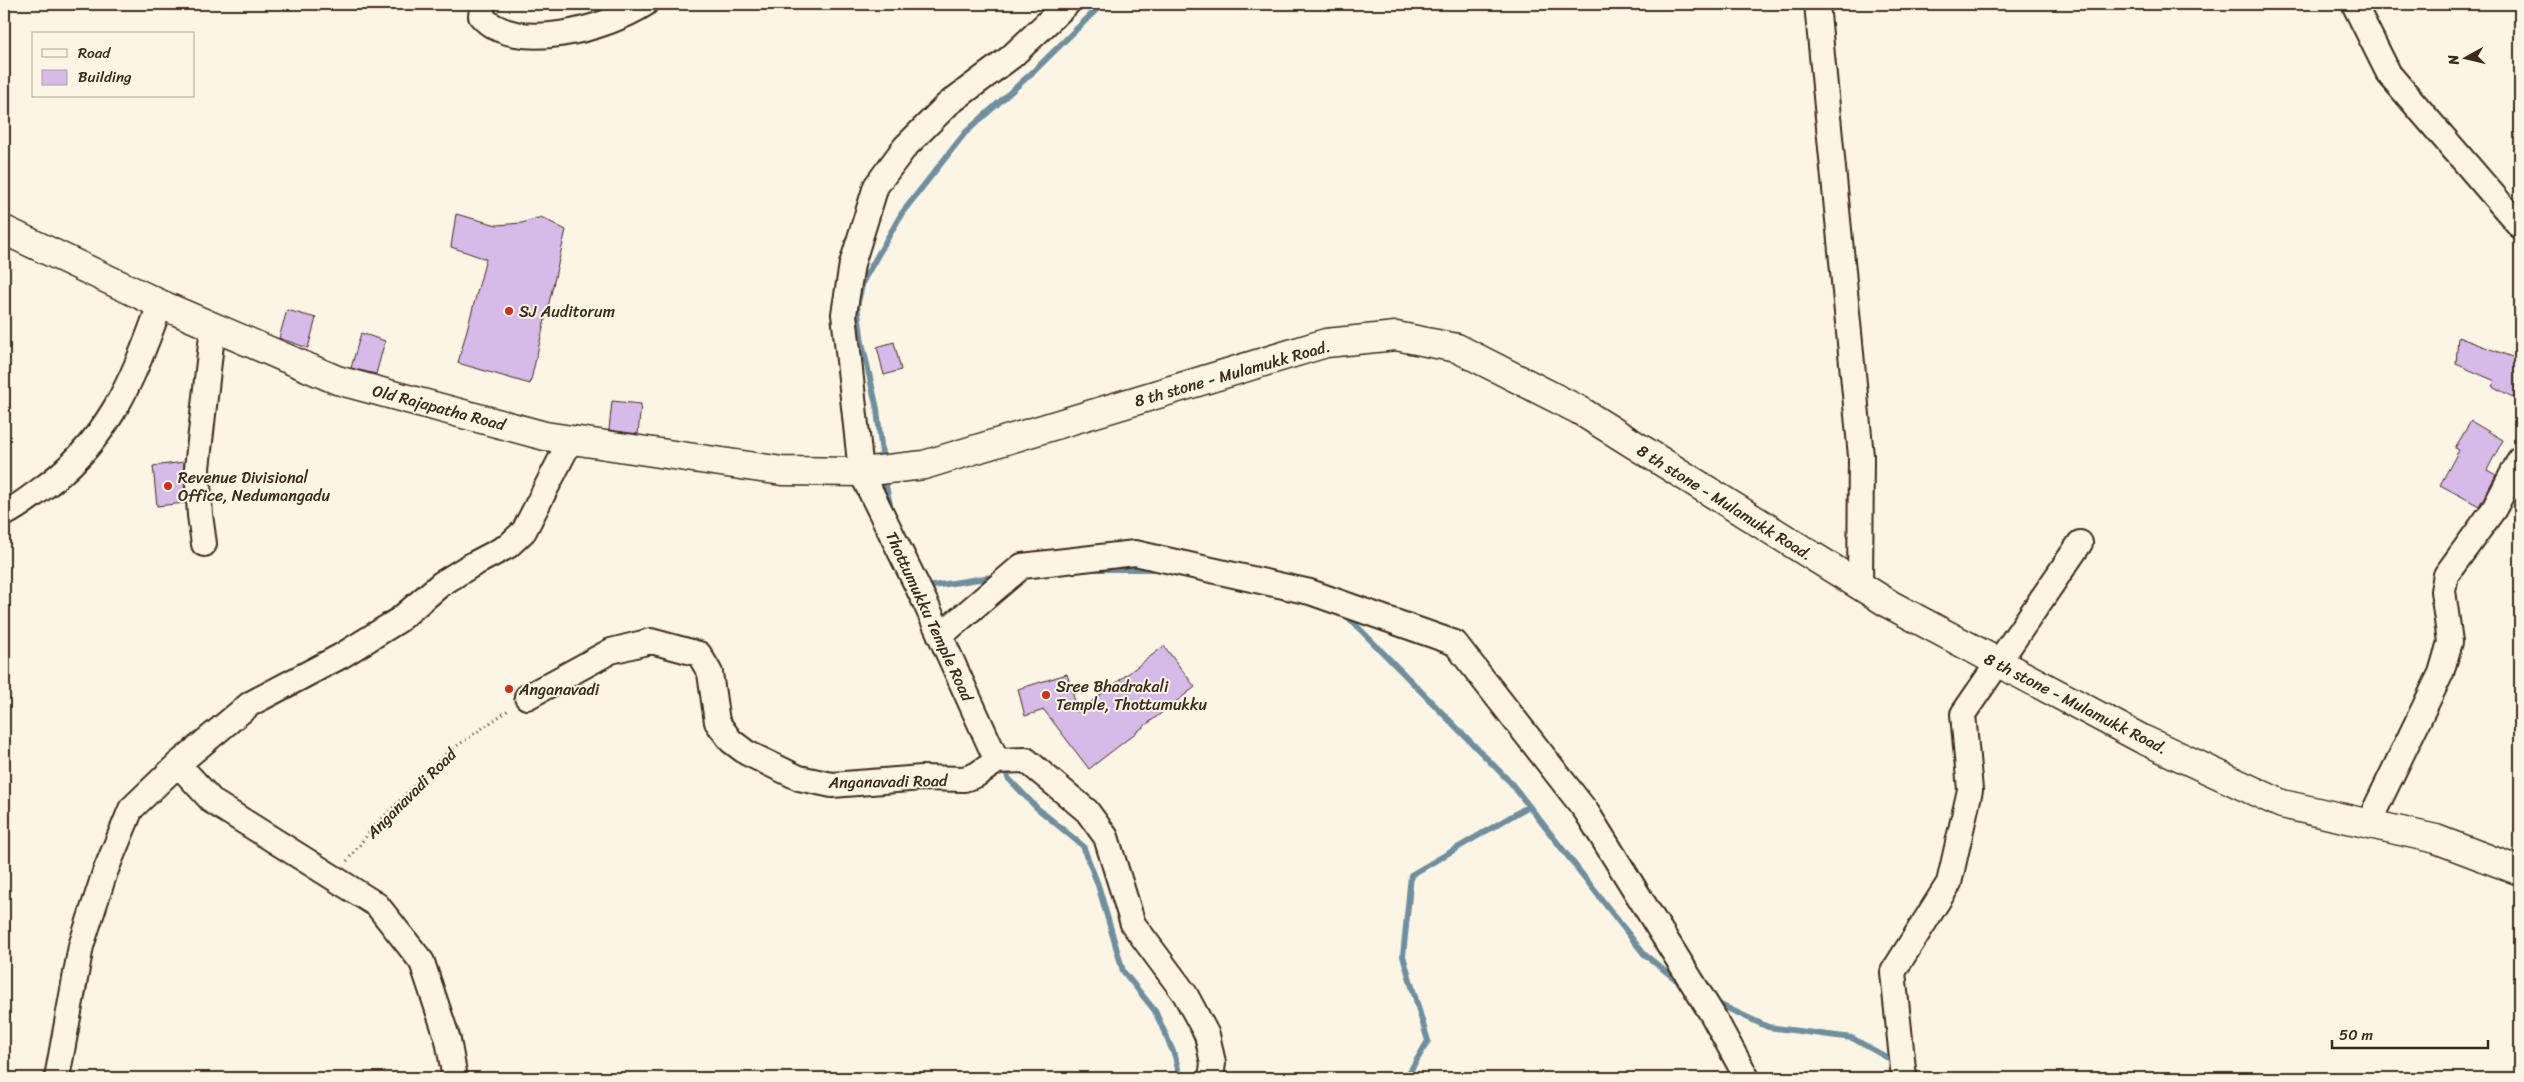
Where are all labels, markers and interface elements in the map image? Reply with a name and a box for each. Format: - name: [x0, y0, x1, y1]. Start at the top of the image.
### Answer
- legend: [32, 32, 195, 98]
- north arrow: [2442, 32, 2492, 82]
- text: Road: [78, 40, 111, 66]
- text: N: [2441, 53, 2467, 67]
- text: Building: [78, 64, 132, 90]
- place label: SJ Auditorum: [519, 297, 615, 326]
- marker: SJ Auditorum: [503, 305, 515, 317]
- street label: 8 th stone - Mulamukk Road.: [1131, 332, 1334, 415]
- street label: Old Rajapatha Road: [369, 376, 510, 440]
- street label: 8 th stone - Mulamukk Road.: [1631, 436, 1818, 568]
- place label: Revenue Divisional Office, Nedumangadu: [178, 463, 330, 510]
- marker: Revenue Divisional Office, Nedumangadu: [162, 480, 174, 492]
- street label: Thottumukku Temple Road: [877, 526, 982, 708]
- street label: 8 th stone - Mulamukk Road.: [1979, 644, 2173, 762]
- place label: Sree Bhadrakali Temple, Thottumukku: [1056, 672, 1208, 719]
- place label: Anganavadi: [518, 675, 600, 704]
- marker: Anganavadi: [503, 683, 515, 695]
- marker: Sree Bhadrakali Temple, Thottumukku: [1040, 689, 1052, 701]
- street label: Anganavadi Road: [358, 740, 465, 846]
- street label: Anganavadi Road: [827, 766, 949, 797]
- scale bar: [2332, 1017, 2488, 1049]
- text: 50 m: [2339, 1022, 2374, 1048]

